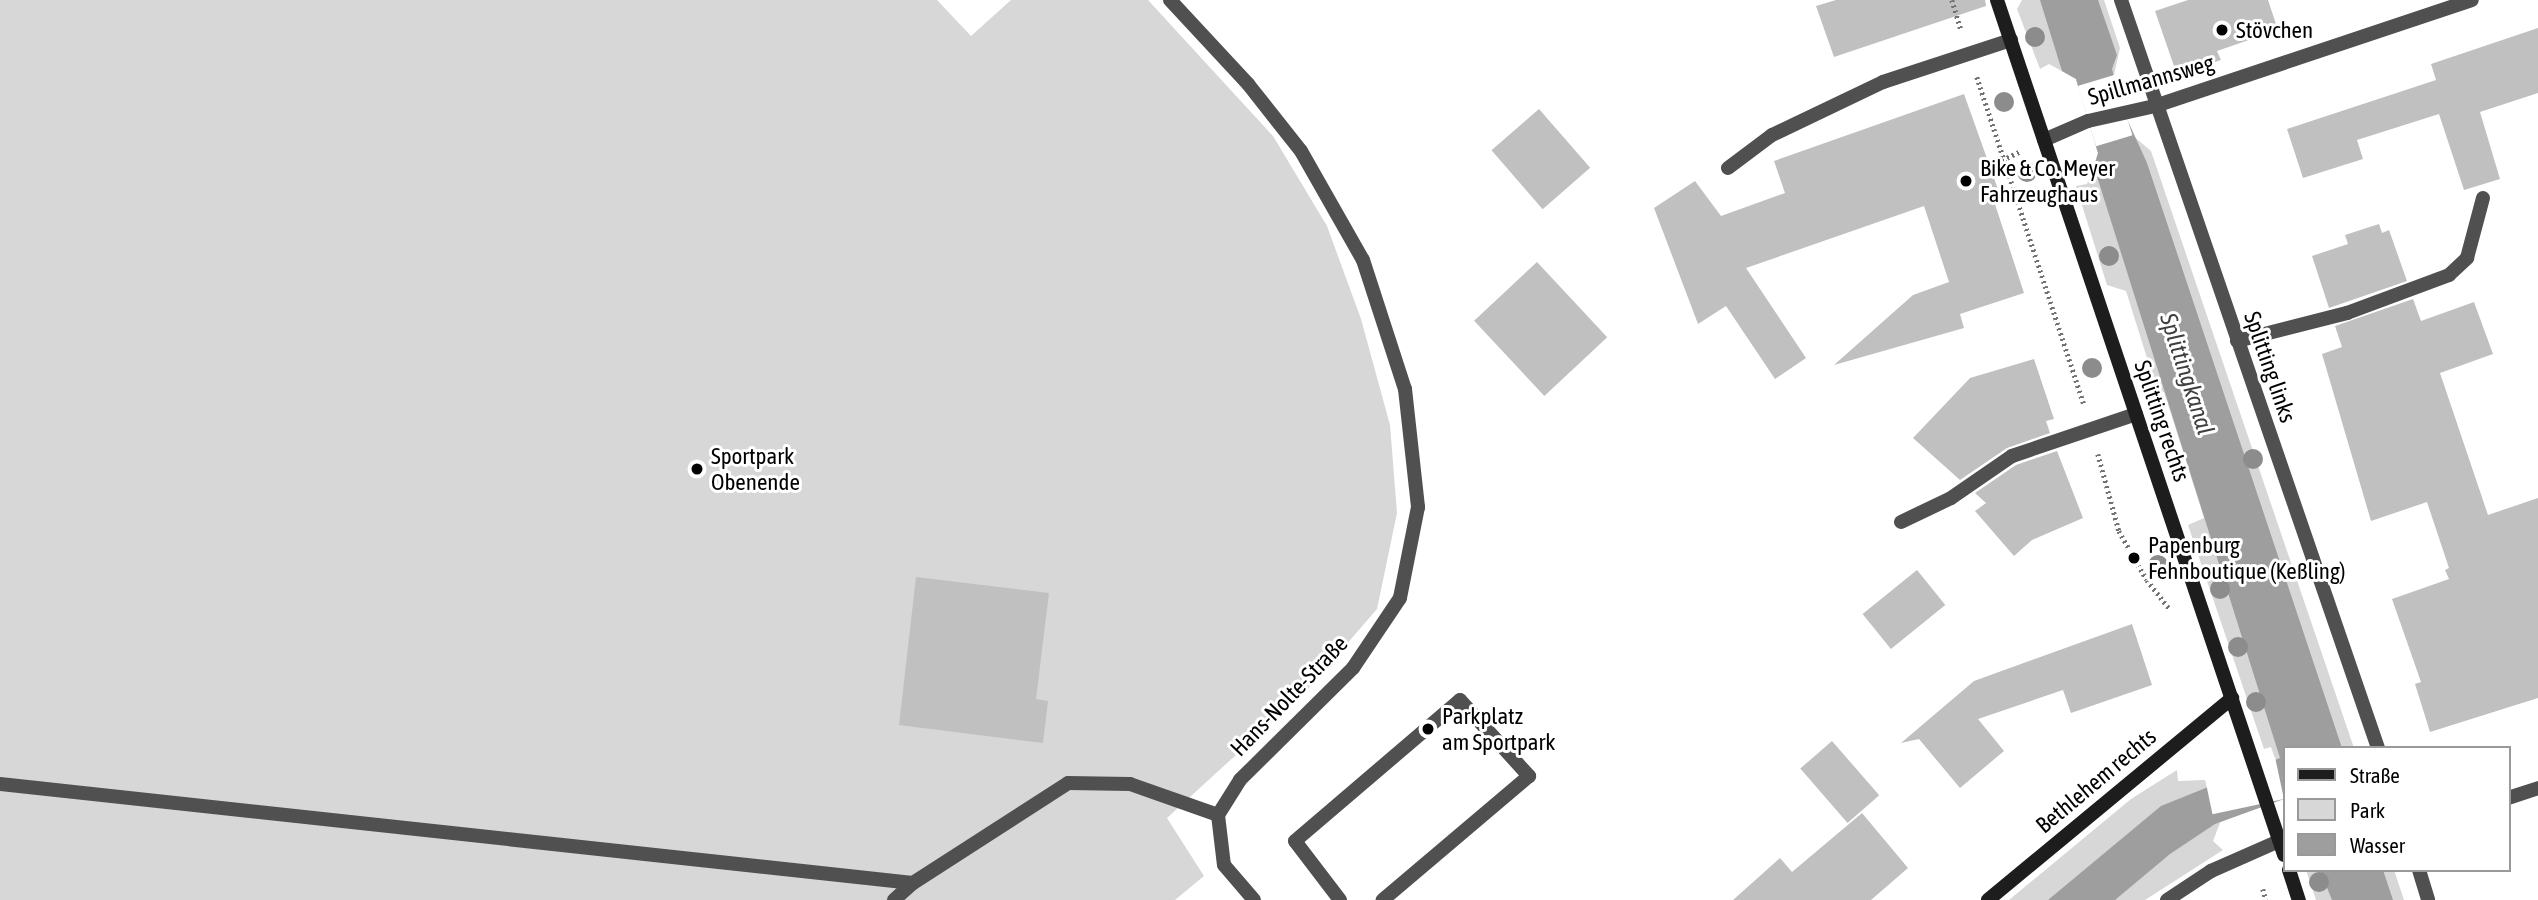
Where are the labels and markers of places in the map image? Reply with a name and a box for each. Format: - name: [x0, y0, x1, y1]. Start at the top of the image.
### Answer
- place label: Stövchen: [2236, 16, 2313, 44]
- marker: Stövchen: [2214, 22, 2230, 38]
- place label: Bike & Co. Meyer Fahrzeughaus: [1980, 154, 2115, 208]
- marker: Bike & Co. Meyer Fahrzeughaus: [1958, 173, 1974, 189]
- place label: Sportpark Obenende: [711, 442, 800, 496]
- marker: Sportpark Obenende: [689, 461, 705, 477]
- place label: Papenburg Fehnboutique (Keßling): [2148, 531, 2345, 585]
- marker: Papenburg Fehnboutique (Keßling): [2126, 550, 2142, 566]
- place label: Parkplatz am Sportpark: [1442, 702, 1555, 756]
- marker: Parkplatz am Sportpark: [1420, 721, 1436, 737]

